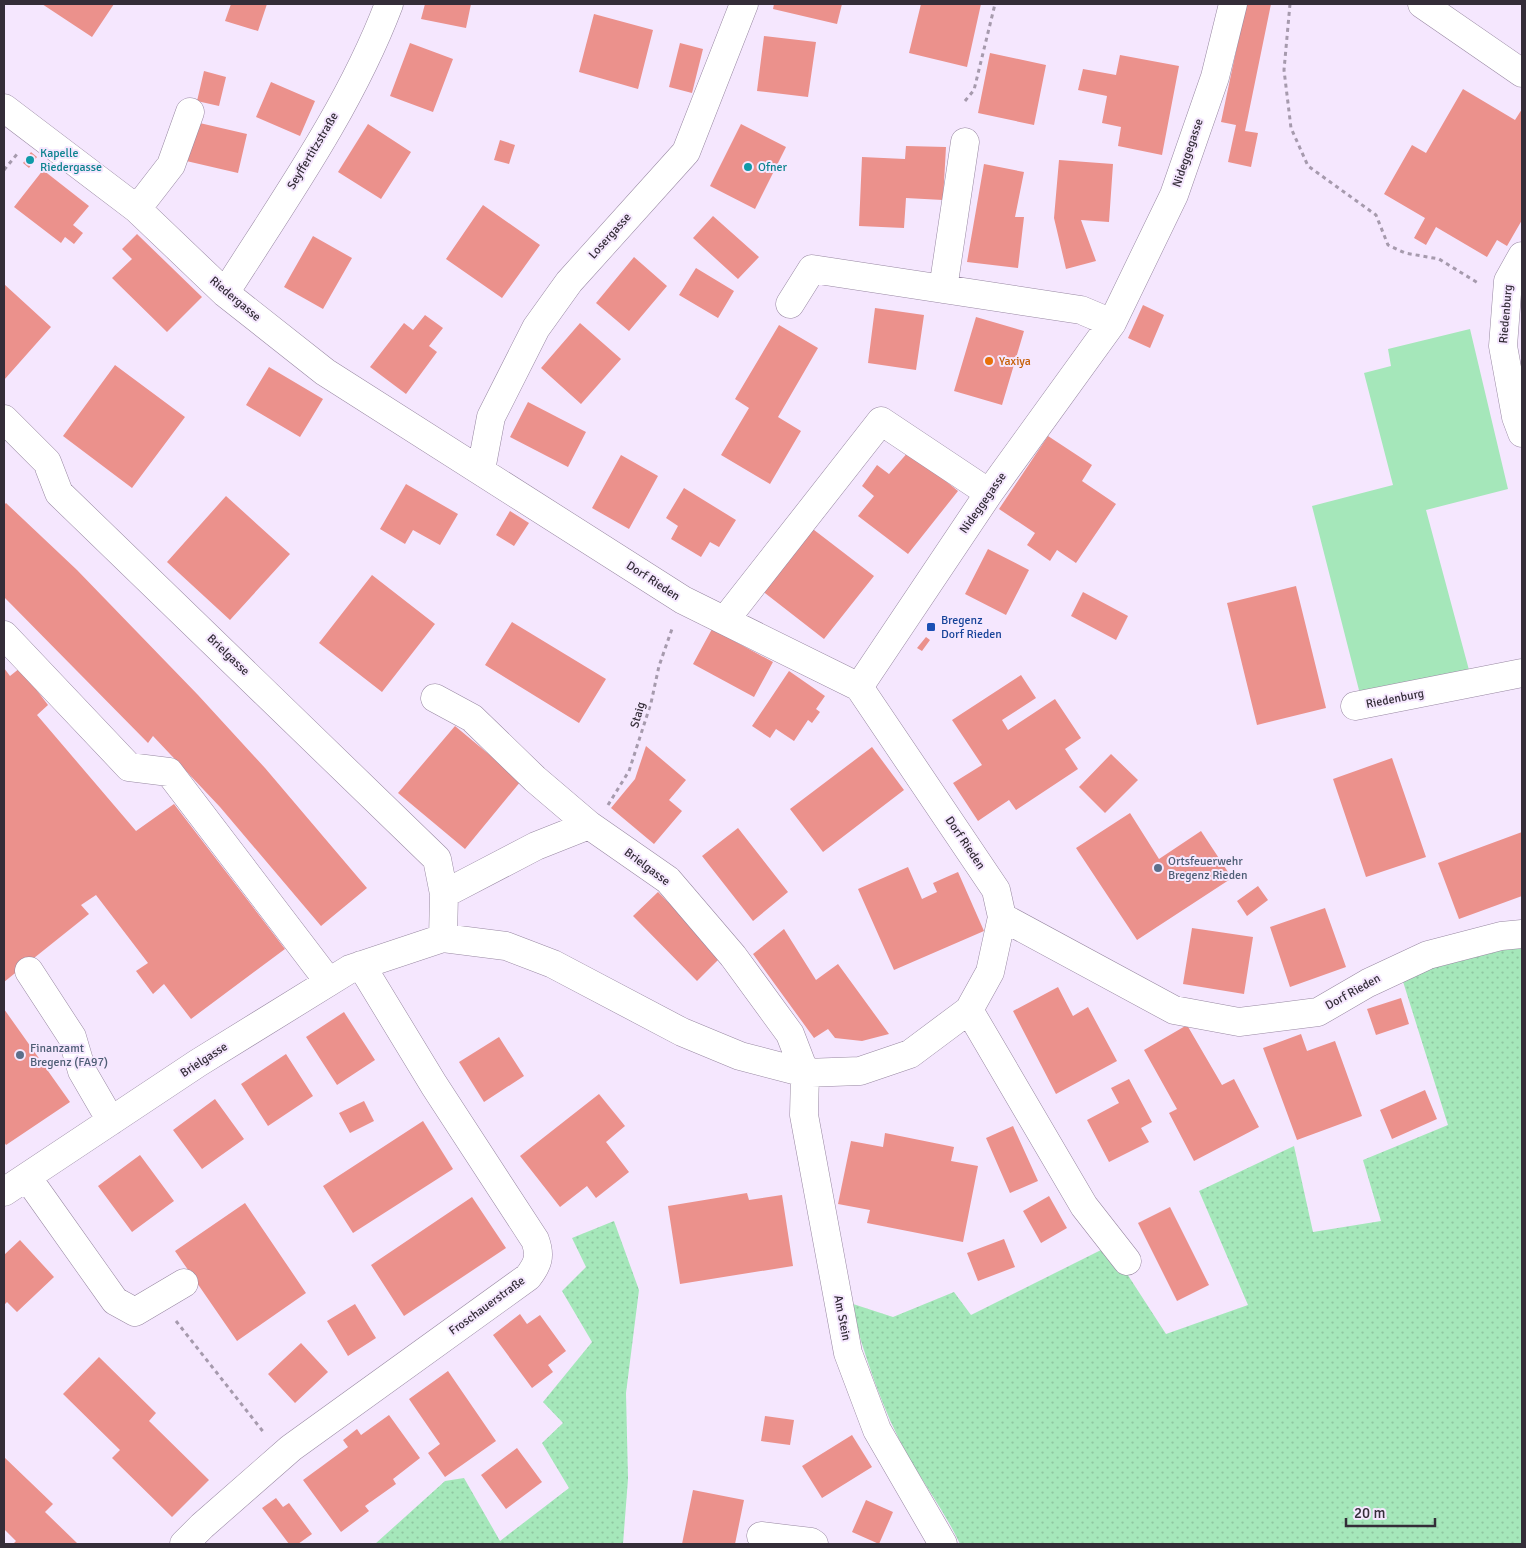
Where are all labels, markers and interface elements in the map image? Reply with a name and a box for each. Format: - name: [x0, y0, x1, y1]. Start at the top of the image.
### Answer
- street label: Seyffertitzstraße: [284, 110, 342, 192]
- street label: Nideggegasse: [1169, 117, 1207, 189]
- place label: Kapelle Riedergasse: [40, 146, 102, 175]
- marker: Kapelle Riedergasse: [24, 154, 36, 166]
- place label: Ofner: [758, 160, 788, 175]
- marker: Ofner: [742, 161, 754, 173]
- street label: Losergasse: [585, 210, 635, 262]
- street label: Riedergasse: [206, 273, 264, 325]
- street label: Riedenburg: [1496, 284, 1516, 344]
- place label: Yaxiya: [999, 354, 1031, 369]
- marker: Yaxiya: [983, 355, 995, 367]
- street label: Nideggegasse: [956, 469, 1010, 537]
- street label: Dorf Rieden: [623, 558, 683, 604]
- place label: Bregenz Dorf Rieden: [941, 613, 1002, 642]
- marker: Bregenz Dorf Rieden: [925, 621, 937, 633]
- street label: Brielgasse: [204, 631, 252, 679]
- street label: Riedenburg: [1365, 686, 1425, 712]
- street label: Staig: [627, 700, 649, 730]
- street label: Dorf Rieden: [942, 814, 988, 872]
- street label: Brielgasse: [621, 845, 673, 889]
- place label: Ortsfeuerwehr Bregenz Rieden: [1168, 854, 1248, 883]
- marker: Ortsfeuerwehr Bregenz Rieden: [1152, 862, 1164, 874]
- street label: Dorf Rieden: [1323, 971, 1383, 1013]
- street label: Brielgasse: [178, 1039, 230, 1081]
- place label: Finanzamt Bregenz (FA97): [30, 1041, 108, 1070]
- marker: Finanzamt Bregenz (FA97): [14, 1049, 26, 1061]
- street label: Froschauerstraße: [446, 1273, 528, 1339]
- street label: Am Stein: [830, 1294, 854, 1342]
- scale bar: [1346, 1496, 1435, 1528]
- text: 20 m: [1354, 1504, 1385, 1522]

